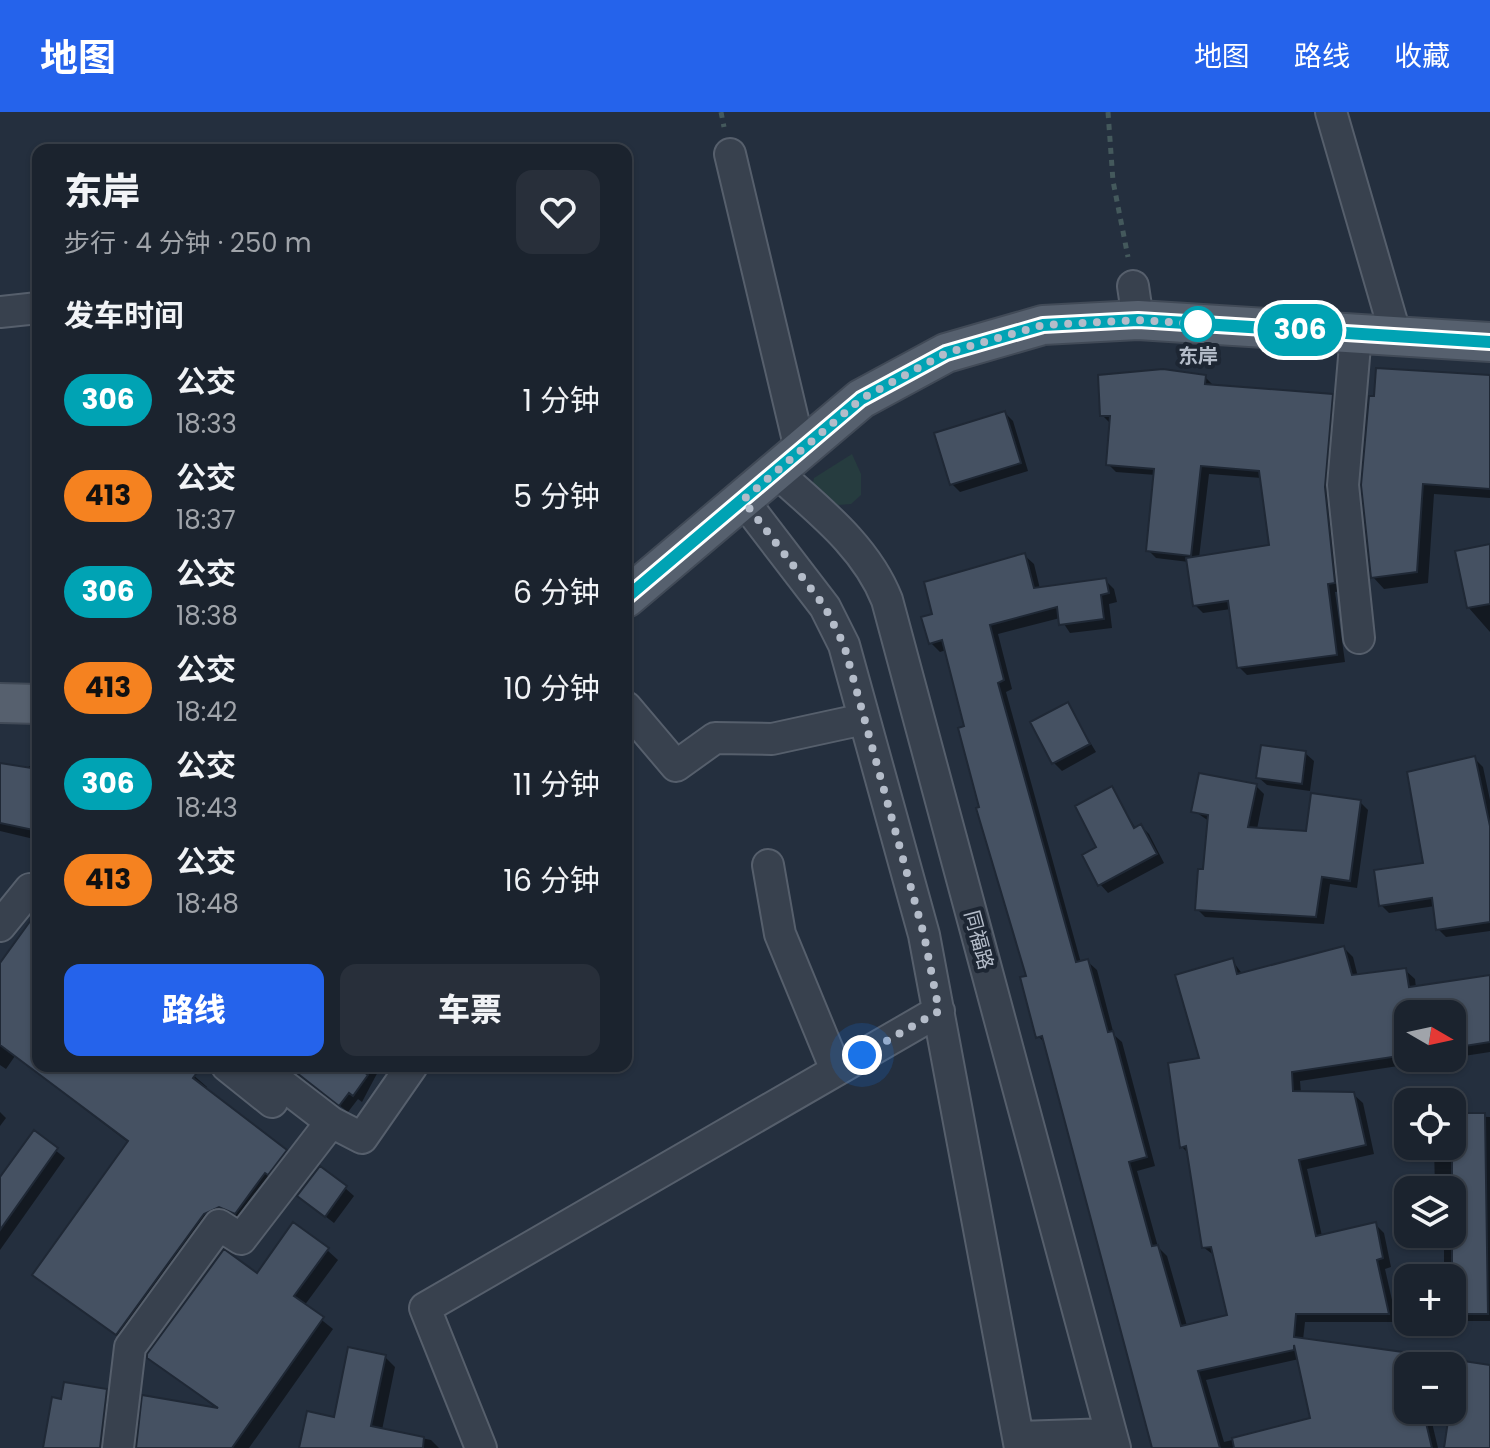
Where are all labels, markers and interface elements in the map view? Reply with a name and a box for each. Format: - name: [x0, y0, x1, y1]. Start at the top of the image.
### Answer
- text: 地图: [40, 31, 116, 84]
- text: 地图: [1194, 37, 1250, 76]
- text: 路线: [1294, 37, 1350, 76]
- text: 收藏: [1394, 37, 1450, 76]
- text: 东岸: [64, 165, 140, 218]
- button: heart: [516, 170, 600, 254]
- text: 步行 · 4 分钟 · 250 m: [64, 225, 311, 261]
- text: 发车时间: [64, 294, 184, 337]
- line badge: 306: [1254, 304, 1346, 356]
- marker: 东岸: [1181, 307, 1215, 341]
- text: 306: [1273, 310, 1327, 349]
- place label: 东岸: [1178, 342, 1218, 370]
- text: 公交: [176, 360, 236, 403]
- text: 1 分钟: [522, 379, 600, 422]
- text: 306: [81, 380, 135, 419]
- text: 18:33: [176, 406, 237, 442]
- text: 公交: [176, 456, 236, 499]
- text: 5 分钟: [513, 475, 600, 518]
- text: 413: [85, 476, 131, 515]
- text: 18:37: [176, 502, 236, 538]
- text: 公交: [176, 552, 236, 595]
- text: 6 分钟: [513, 571, 600, 614]
- text: 306: [81, 572, 135, 611]
- text: 18:38: [176, 598, 238, 634]
- text: 公交: [176, 648, 236, 691]
- text: 10 分钟: [504, 667, 600, 710]
- text: 413: [85, 668, 131, 707]
- text: 18:42: [176, 694, 238, 730]
- text: 公交: [176, 744, 236, 787]
- text: 11 分钟: [513, 763, 600, 806]
- text: 306: [81, 764, 135, 803]
- text: 18:43: [176, 790, 238, 826]
- text: 公交: [176, 840, 236, 883]
- text: 16 分钟: [503, 859, 600, 902]
- text: 413: [85, 860, 131, 899]
- text: 18:48: [176, 886, 239, 922]
- street label: 同福路: [958, 907, 1000, 973]
- button: 路线: [64, 964, 324, 1056]
- button: 车票: [340, 964, 600, 1056]
- north arrow: [1394, 1000, 1466, 1072]
- map controls: [1394, 1000, 1466, 1424]
- your location: [842, 1035, 882, 1075]
- button: locate: [1394, 1088, 1466, 1160]
- button: layers: [1394, 1176, 1466, 1248]
- button: +: [1394, 1264, 1466, 1336]
- button: −: [1394, 1352, 1466, 1424]

